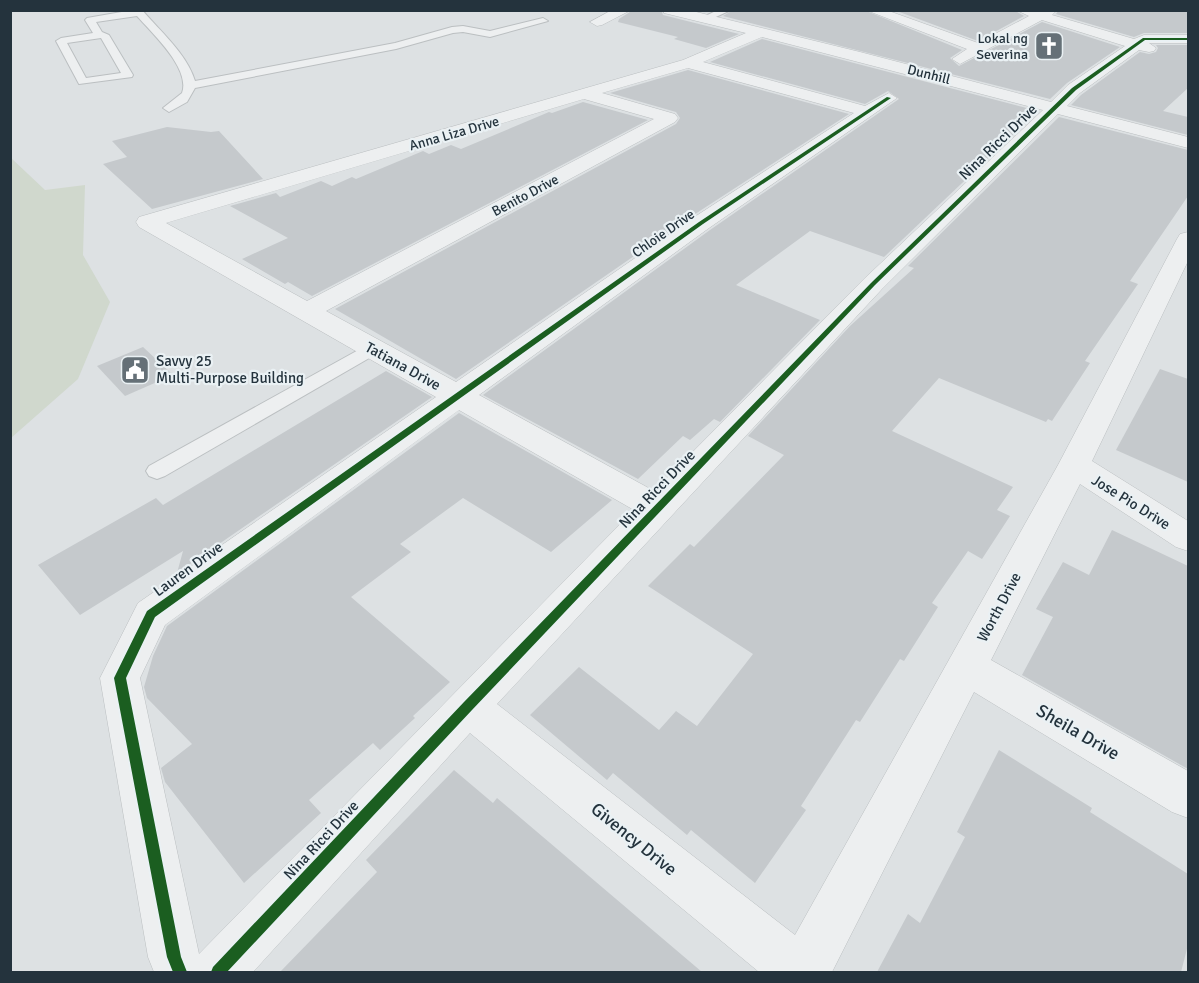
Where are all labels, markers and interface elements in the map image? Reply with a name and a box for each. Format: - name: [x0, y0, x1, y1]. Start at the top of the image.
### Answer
- place label: Lokal ng Severina: [976, 30, 1028, 63]
- church icon: Lokal ng Severina: [1033, 30, 1065, 62]
- street label: Dunhill: [906, 61, 952, 88]
- street label: Nina Ricci Drive: [955, 100, 1041, 184]
- street label: Anna Liza Drive: [407, 113, 501, 154]
- street label: Benito Drive: [489, 171, 562, 220]
- street label: Chloie Drive: [629, 206, 698, 261]
- street label: Tatiana Drive: [362, 338, 444, 394]
- place label: Savvy 25 Multi-Purpose Building: [156, 352, 304, 387]
- public building icon: Savvy 25 Multi-Purpose Building: [119, 354, 151, 386]
- street label: Nina Ricci Drive: [615, 446, 699, 532]
- street label: Jose Pio Drive: [1088, 471, 1174, 533]
- street label: Lauren Drive: [150, 538, 226, 600]
- street label: Worth Drive: [973, 569, 1025, 645]
- street label: Sheila Drive: [1033, 699, 1123, 765]
- street label: Nina Ricci Drive: [280, 797, 362, 883]
- street label: Givency Drive: [587, 798, 681, 880]

